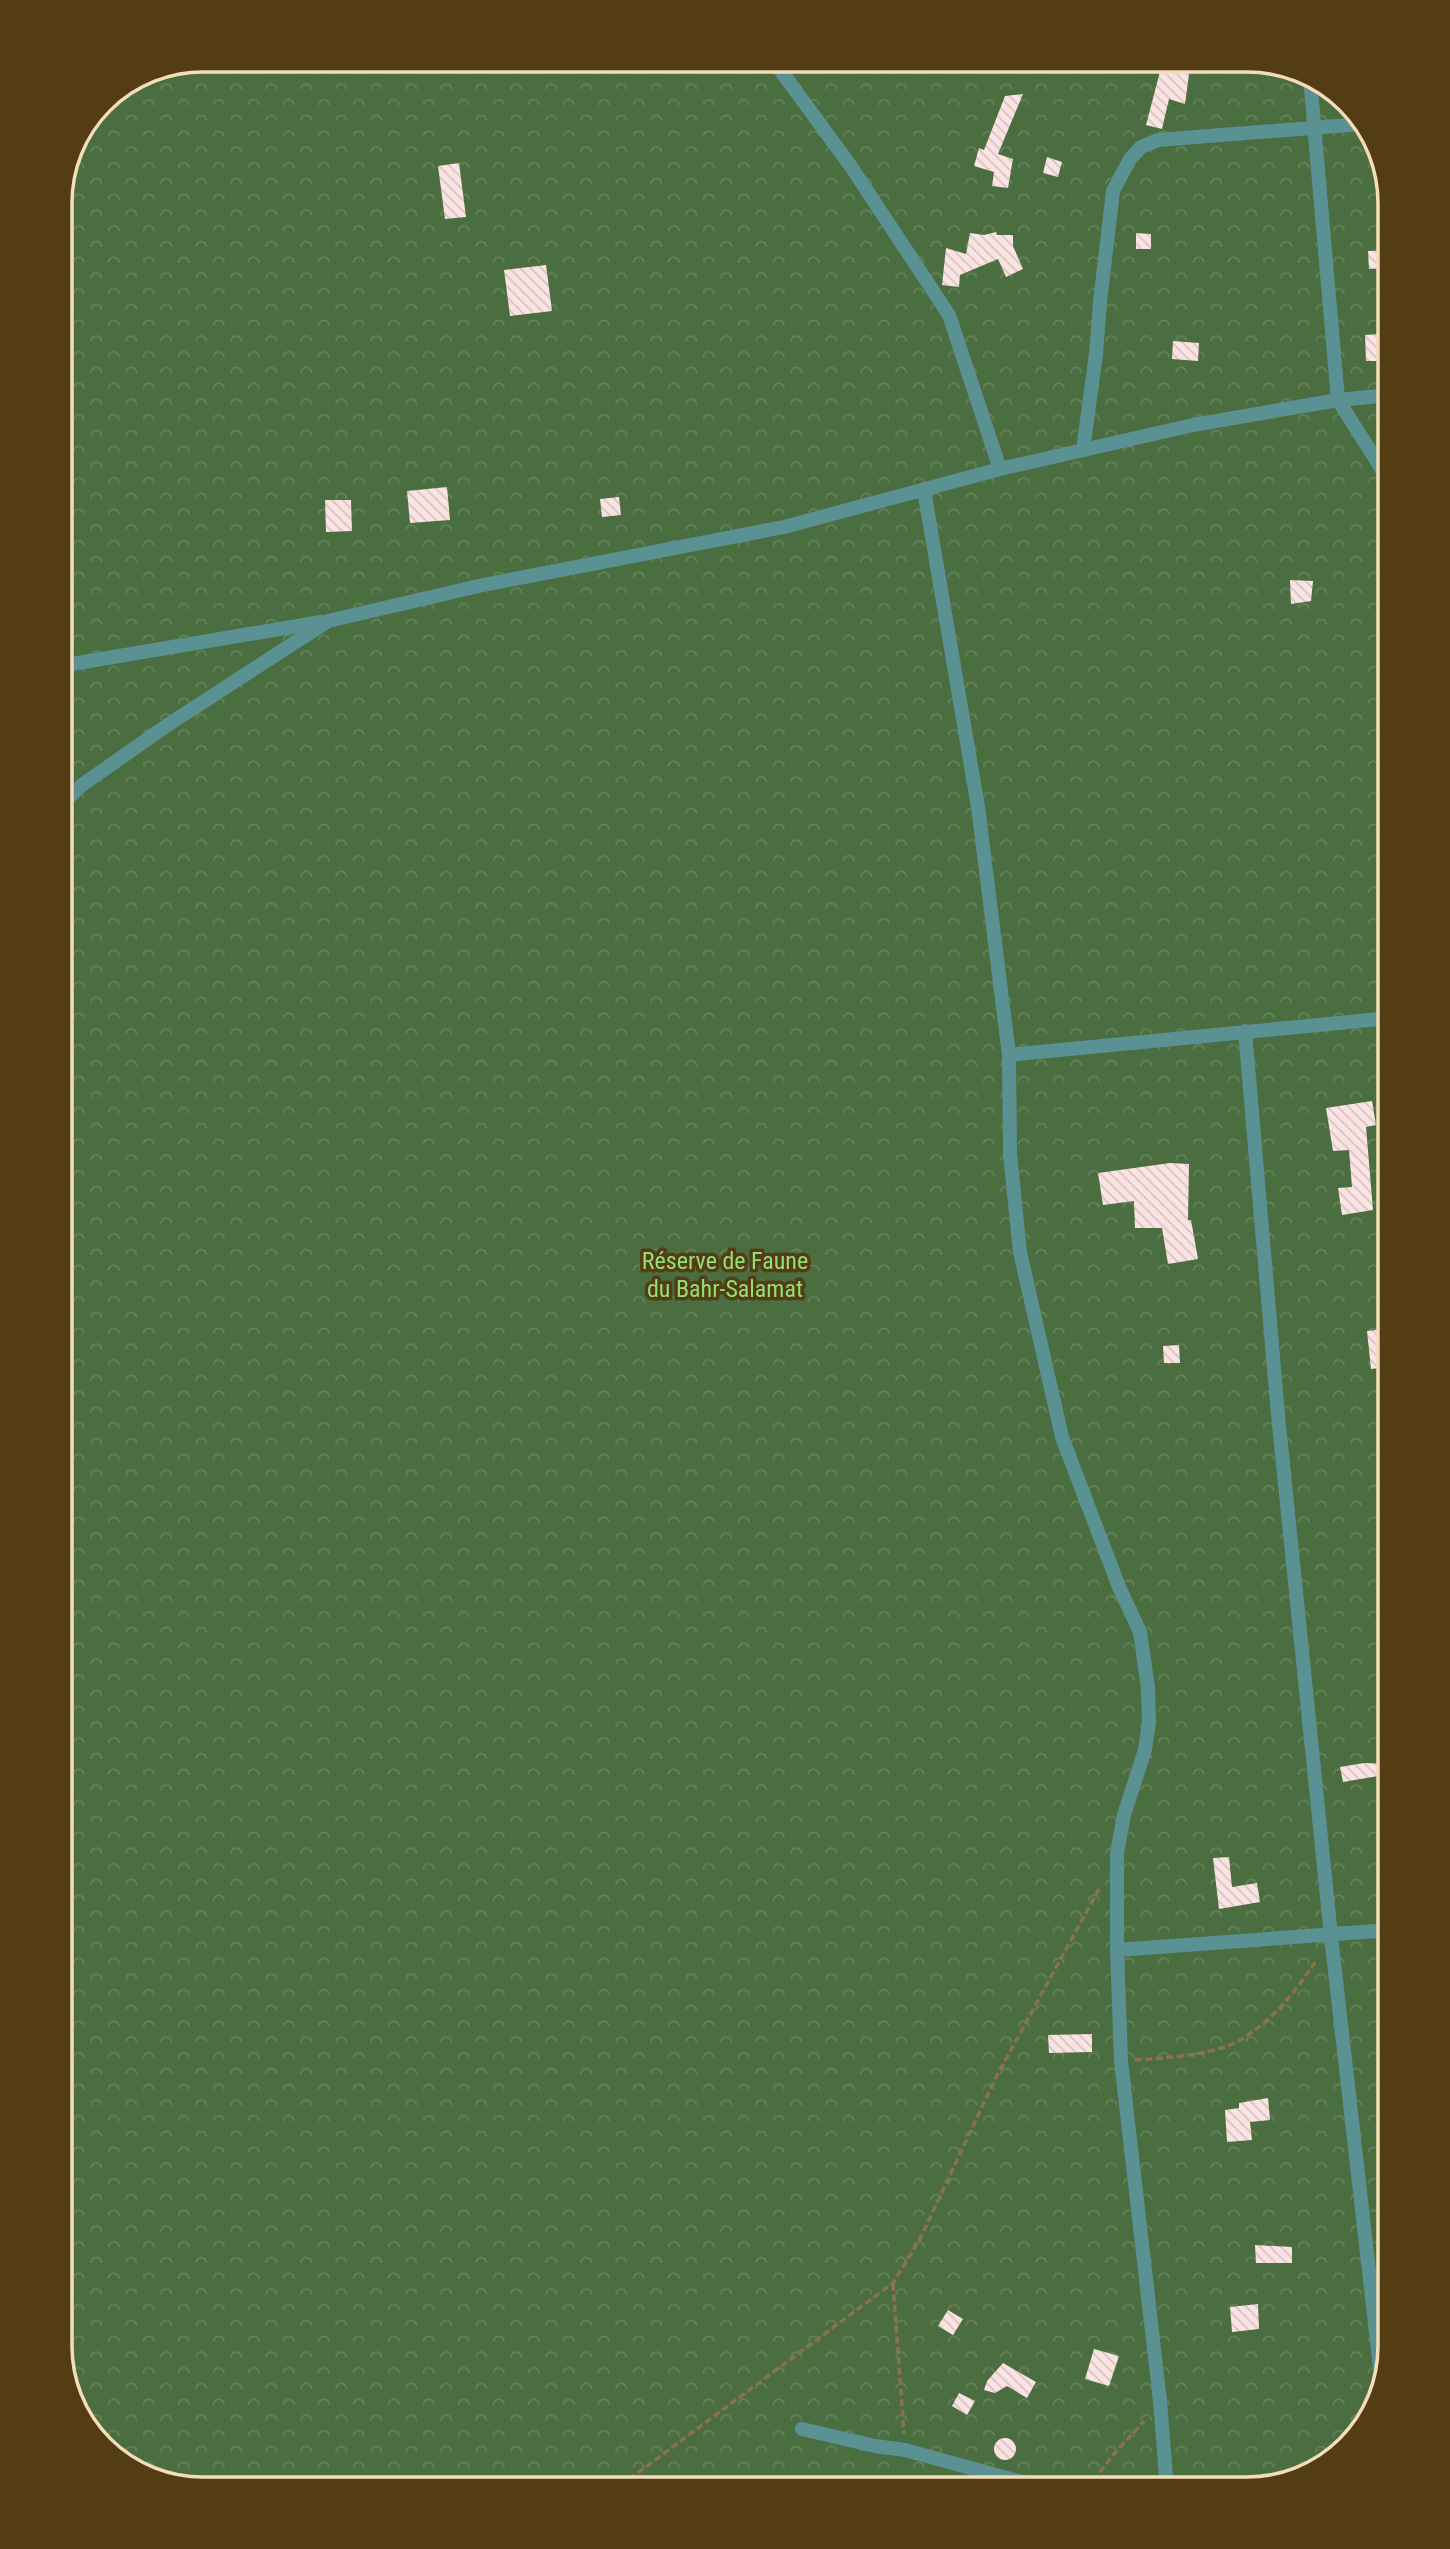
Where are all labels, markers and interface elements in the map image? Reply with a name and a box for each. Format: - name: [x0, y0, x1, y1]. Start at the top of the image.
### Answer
- park label: Réserve de Faune du Bahr-Salamat: [642, 1247, 808, 1303]

